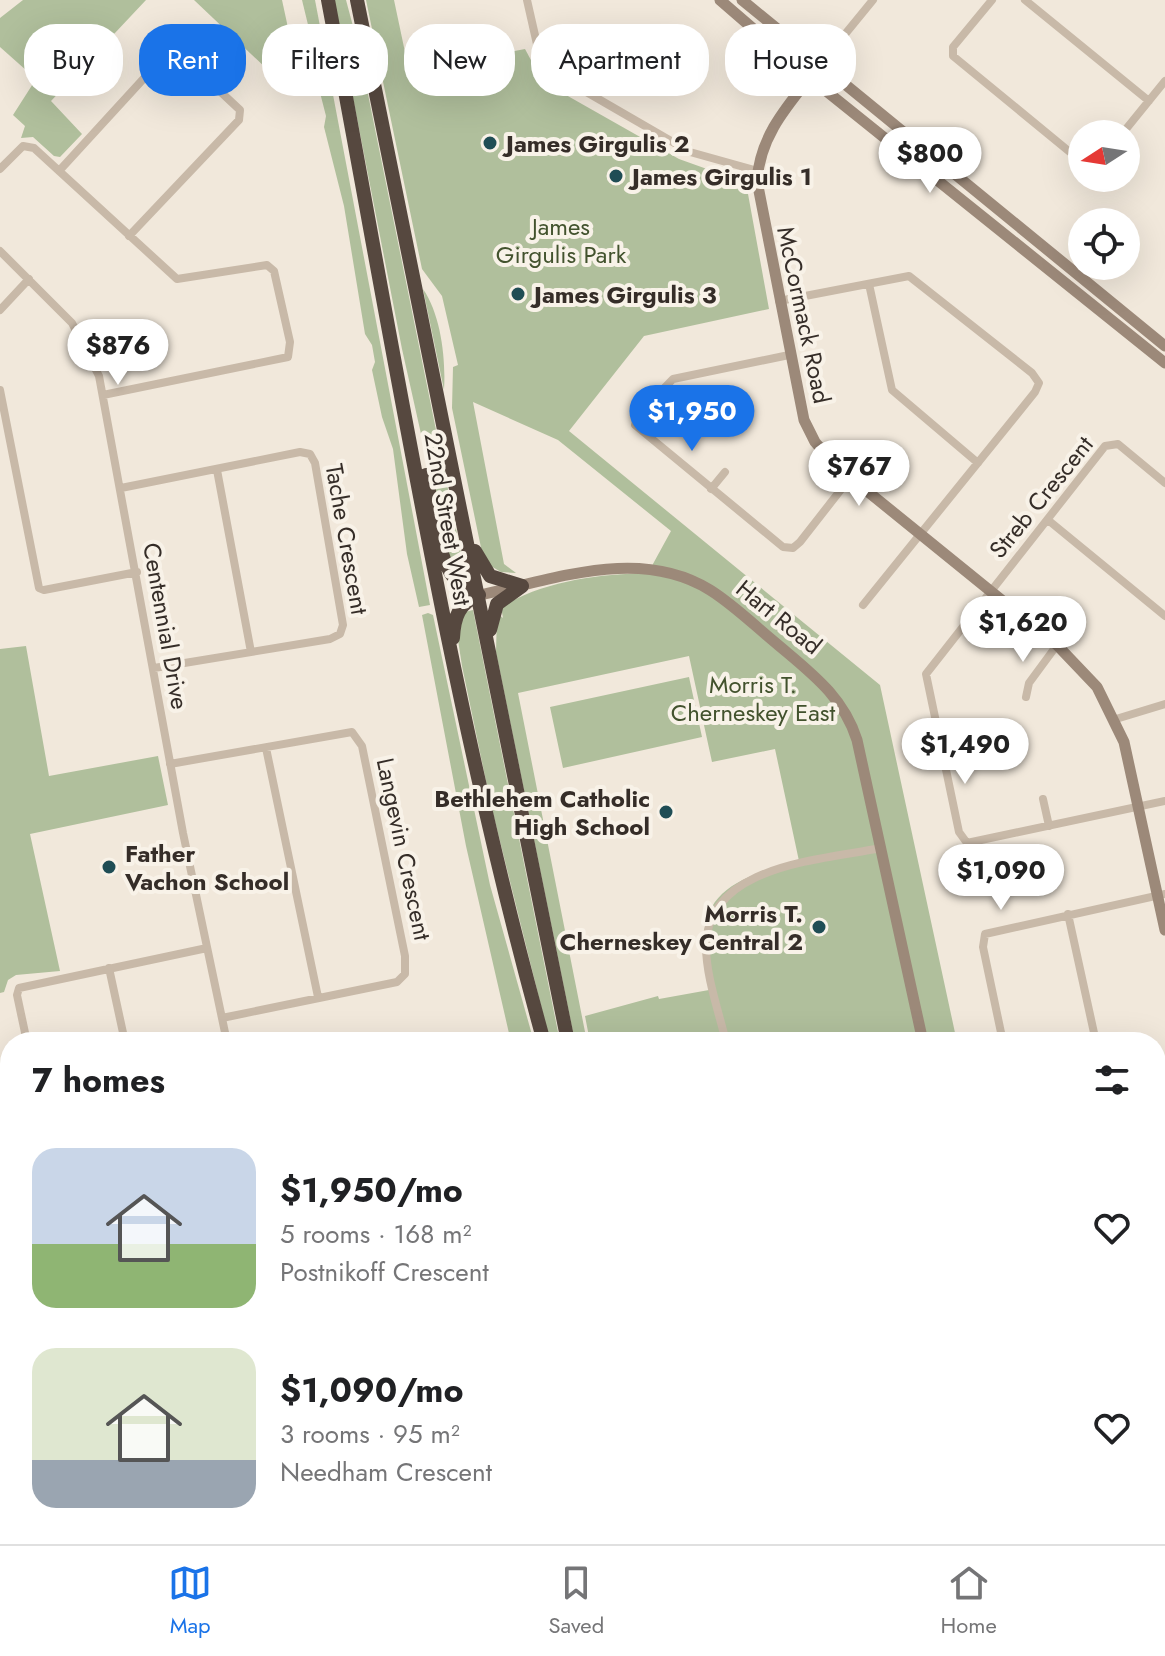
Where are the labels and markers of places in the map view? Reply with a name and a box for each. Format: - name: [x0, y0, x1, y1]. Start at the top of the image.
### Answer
- place label: James Girgulis 2: [502, 126, 690, 161]
- pin: $800: [883, 127, 977, 195]
- marker: James Girgulis 2: [481, 134, 499, 152]
- place label: James Girgulis 1: [628, 159, 812, 194]
- marker: James Girgulis 1: [607, 167, 625, 185]
- place label: James Girgulis 3: [530, 277, 717, 312]
- marker: James Girgulis 3: [509, 285, 527, 303]
- pin: $876: [71, 319, 165, 387]
- pin: $1,950: [627, 385, 757, 453]
- pin: $767: [812, 440, 906, 508]
- pin: $1,620: [958, 596, 1088, 664]
- pin: $1,490: [900, 718, 1030, 786]
- place label: Bethlehem Catholic High School: [434, 781, 650, 844]
- marker: Bethlehem Catholic High School: [657, 803, 675, 821]
- place label: Father Vachon School: [124, 836, 289, 899]
- pin: $1,090: [936, 844, 1066, 912]
- marker: Father Vachon School: [100, 858, 118, 876]
- place label: Morris T. Cherneskey Central 2: [560, 896, 803, 959]
- marker: Morris T. Cherneskey Central 2: [810, 918, 828, 936]

